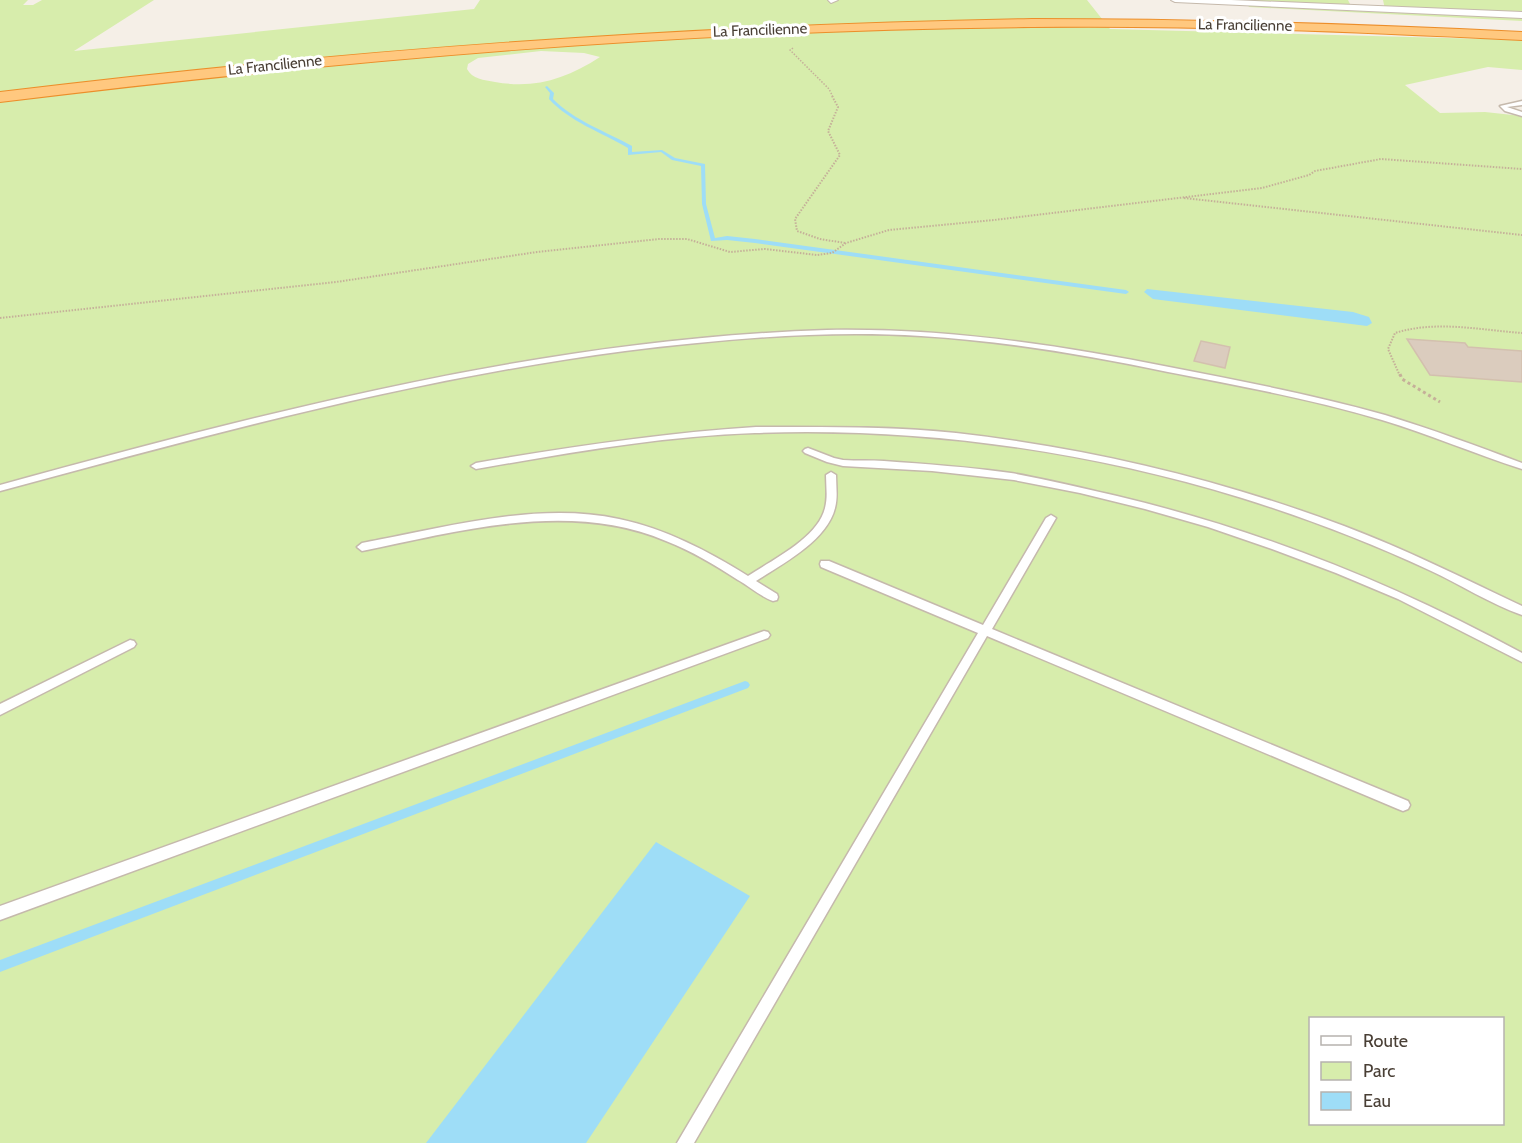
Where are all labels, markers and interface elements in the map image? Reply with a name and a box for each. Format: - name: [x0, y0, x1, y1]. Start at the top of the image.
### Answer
- street label: La Francilienne: [1198, 15, 1293, 35]
- street label: La Francilienne: [713, 19, 808, 41]
- street label: La Francilienne: [227, 51, 323, 79]
- legend: [1309, 1017, 1504, 1125]
- text: Route: [1363, 1030, 1408, 1052]
- text: Parc: [1363, 1060, 1395, 1082]
- text: Eau: [1363, 1090, 1391, 1112]

